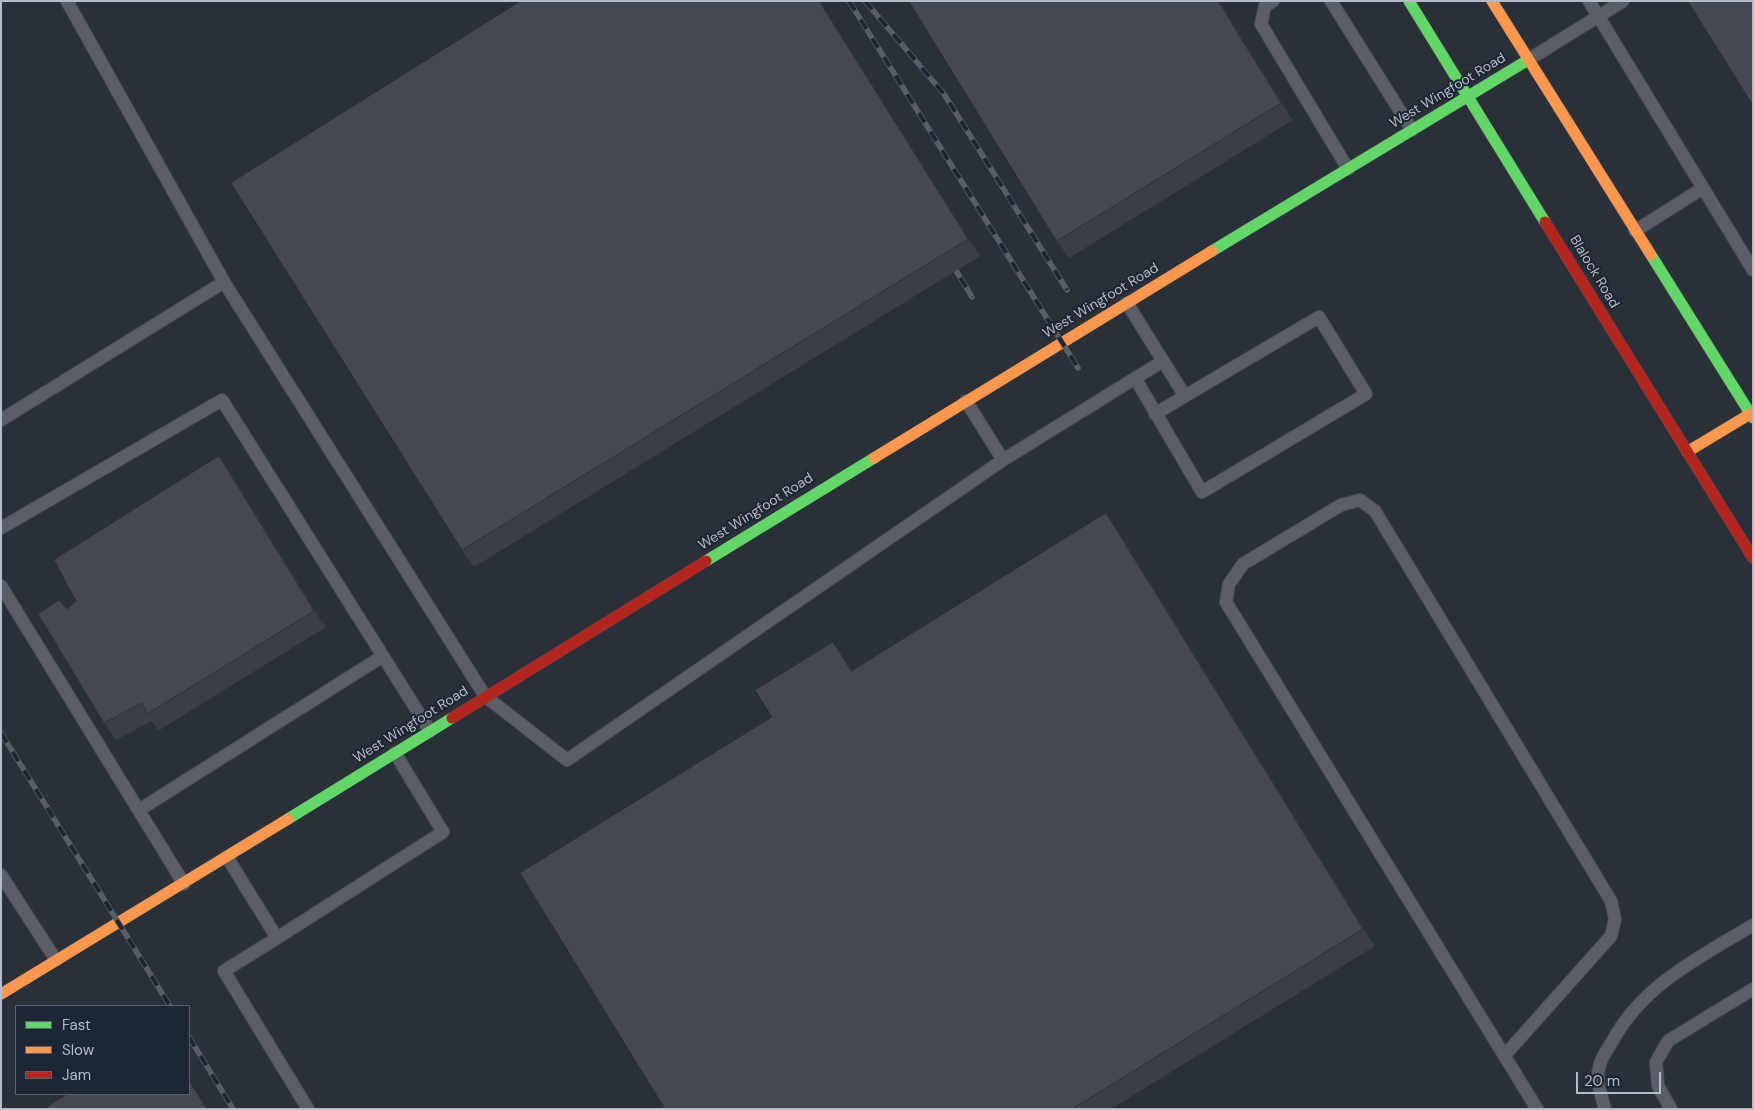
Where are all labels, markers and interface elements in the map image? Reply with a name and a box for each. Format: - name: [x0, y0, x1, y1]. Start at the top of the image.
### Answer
- street label: West Wingfoot Road: [1387, 50, 1509, 132]
- street label: Blalock Road: [1566, 233, 1622, 311]
- street label: West Wingfoot Road: [1040, 260, 1162, 342]
- street label: West Wingfoot Road: [696, 470, 816, 554]
- street label: West Wingfoot Road: [351, 683, 471, 767]
- legend: [15, 1005, 190, 1095]
- text: Fast: [62, 1015, 91, 1035]
- text: Slow: [62, 1040, 94, 1060]
- scale bar: [1579, 1062, 1664, 1094]
- text: Jam: [62, 1065, 91, 1085]
- text: 20 m: [1584, 1071, 1620, 1091]

